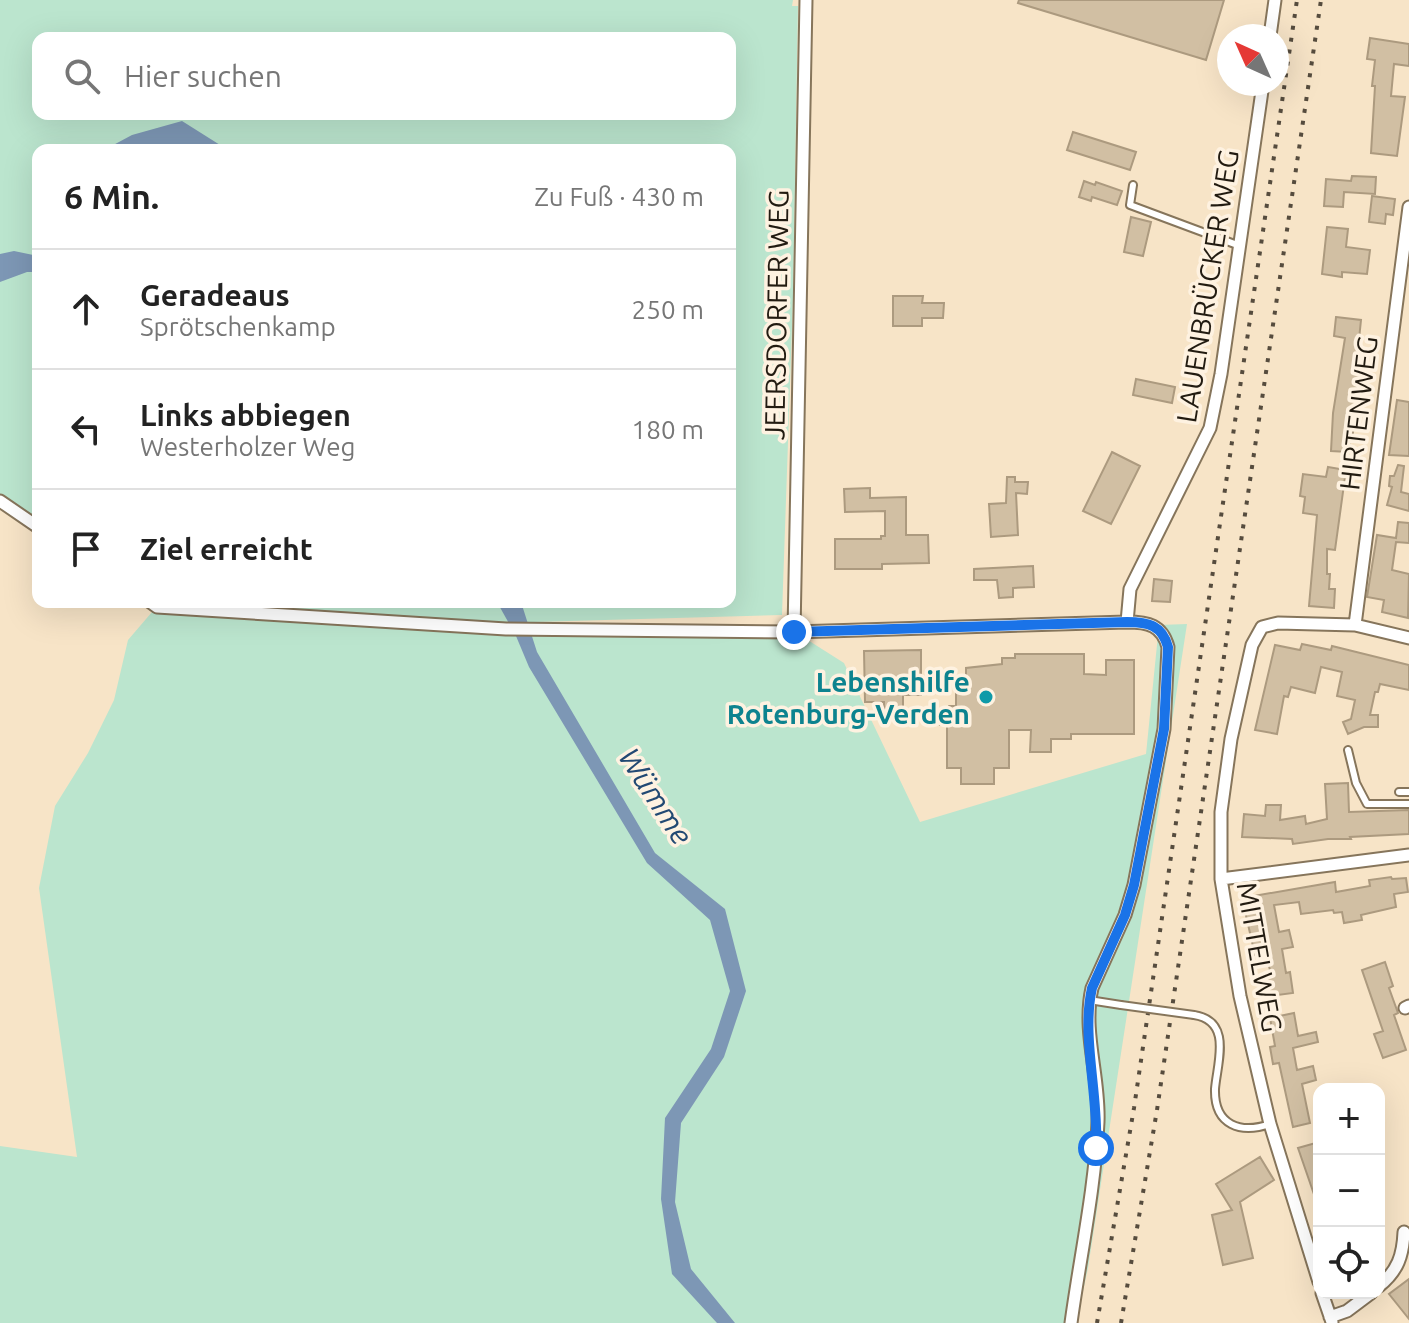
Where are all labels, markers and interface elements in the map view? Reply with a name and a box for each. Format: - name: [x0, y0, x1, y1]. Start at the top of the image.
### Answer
- north arrow: [1217, 24, 1289, 96]
- search box: [32, 32, 736, 120]
- icon: search: [60, 54, 104, 98]
- text: Hier suchen: [124, 59, 282, 93]
- street label: LAUENBRÜCKER WEG: [1170, 147, 1244, 425]
- text: 6 Min.: [64, 177, 159, 215]
- text: Zu Fuß · 430 m: [534, 182, 704, 211]
- street label: JEERSDORFER WEG: [758, 190, 794, 440]
- text: Geradeaus: [140, 278, 290, 312]
- icon: ahead: [64, 287, 108, 331]
- text: 250 m: [632, 295, 704, 324]
- text: Sprötschenkamp: [140, 312, 336, 341]
- street label: HIRTENWEG: [1333, 334, 1383, 492]
- text: Links abbiegen: [140, 398, 351, 432]
- icon: left: [64, 407, 108, 451]
- text: 180 m: [632, 415, 704, 444]
- text: Westerholzer Weg: [140, 432, 355, 461]
- icon: arrive: [64, 527, 108, 571]
- text: Ziel erreicht: [140, 532, 313, 566]
- route end: [776, 614, 812, 650]
- place label: Lebenshilfe Rotenburg-Verden: [727, 666, 970, 729]
- marker: Lebenshilfe Rotenburg-Verden: [977, 688, 995, 706]
- water label: Wümme: [612, 742, 700, 850]
- street label: MITTELWEG: [1232, 879, 1288, 1035]
- map controls: [1313, 1083, 1385, 1299]
- button: +: [1313, 1083, 1385, 1155]
- route start: [1078, 1130, 1114, 1166]
- button: −: [1313, 1155, 1385, 1227]
- button: locate: [1313, 1227, 1385, 1299]

